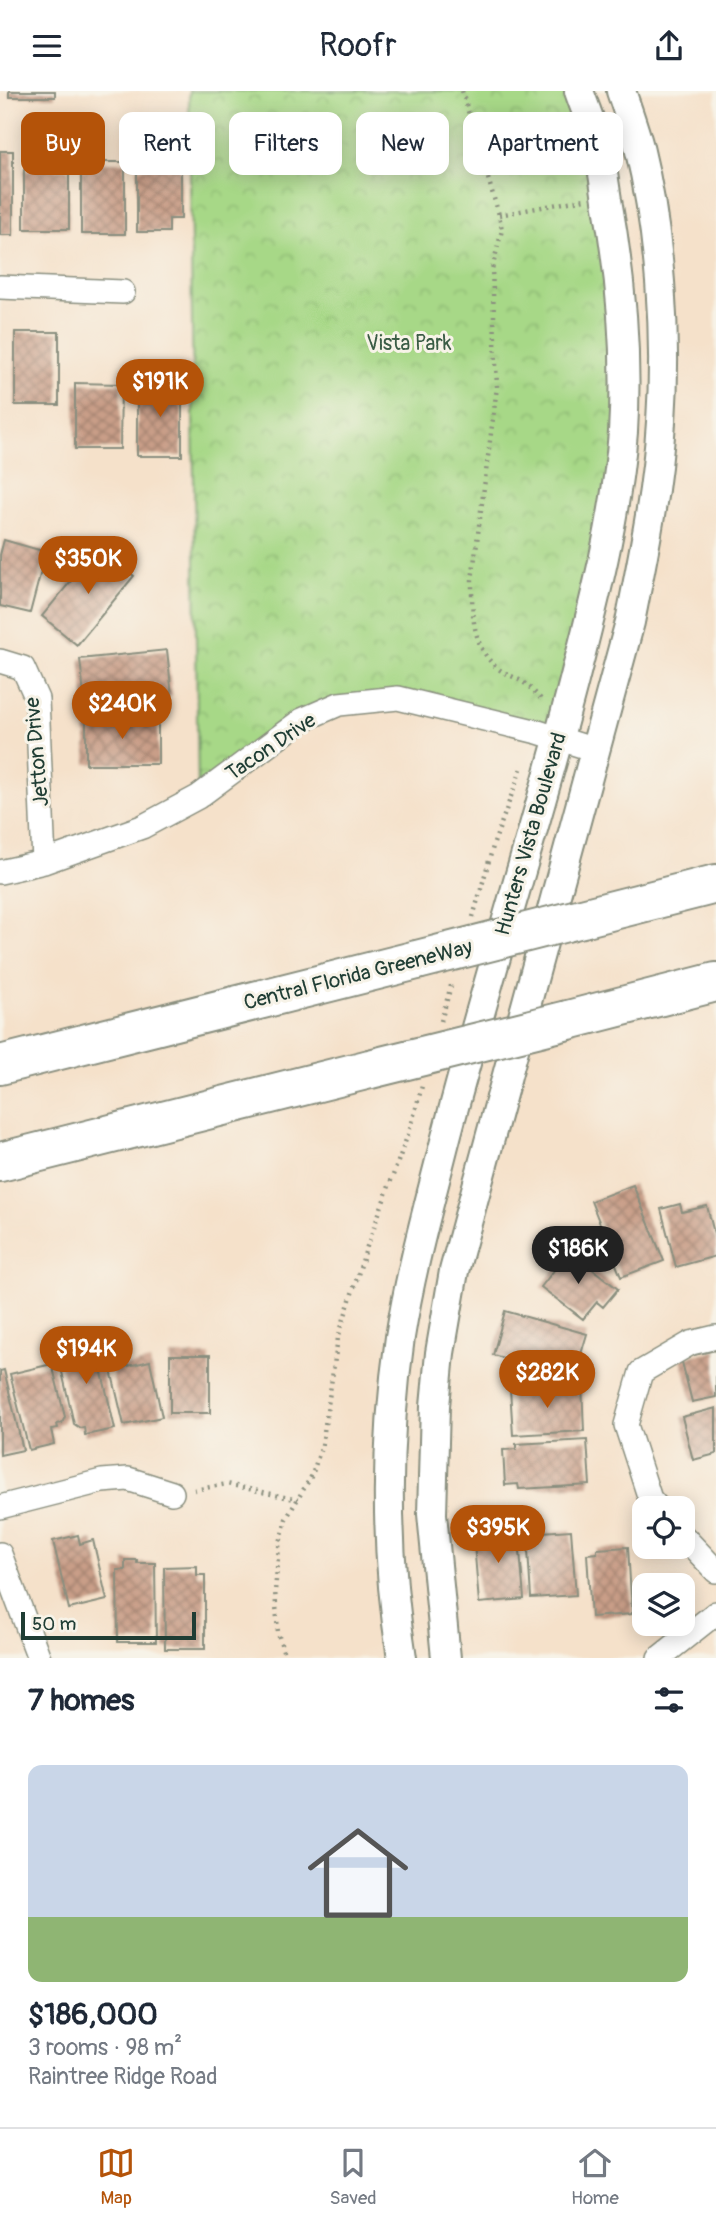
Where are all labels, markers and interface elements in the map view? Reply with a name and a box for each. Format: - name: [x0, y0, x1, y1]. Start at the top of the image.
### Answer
- text: Roofr: [319, 26, 397, 66]
- icon: menu: [28, 27, 66, 65]
- icon: share: [650, 27, 688, 65]
- chip: Buy: [21, 112, 105, 175]
- chip: Rent: [119, 112, 215, 175]
- chip: Filters: [229, 112, 342, 175]
- chip: New: [356, 112, 449, 175]
- chip: Apartment: [463, 112, 623, 175]
- park label: Vista Park: [366, 330, 452, 357]
- pin: $191K: [111, 359, 209, 419]
- text: $191K: [132, 367, 188, 396]
- pin: $350K: [39, 537, 137, 596]
- text: $350K: [54, 544, 122, 573]
- pin: $240K: [73, 681, 171, 741]
- text: $240K: [88, 689, 156, 718]
- street label: Jetton Drive: [19, 696, 55, 808]
- street label: Tacon Drive: [221, 707, 322, 787]
- street label: Hunters Vista Boulevard: [489, 729, 573, 939]
- street label: Central Florida GreeneWay: [241, 933, 475, 1017]
- pin: $186K: [529, 1227, 627, 1286]
- text: $186K: [548, 1234, 608, 1263]
- pin: $194K: [37, 1327, 135, 1386]
- text: $194K: [56, 1334, 116, 1363]
- pin: $282K: [498, 1351, 596, 1410]
- text: $282K: [515, 1358, 579, 1387]
- map controls: [632, 1496, 695, 1636]
- button: locate: [632, 1496, 695, 1559]
- pin: $395K: [449, 1505, 547, 1565]
- text: $395K: [466, 1513, 530, 1542]
- button: layers: [632, 1573, 695, 1636]
- scale bar: [21, 1609, 196, 1641]
- text: 50 m: [32, 1612, 76, 1636]
- icon: filters: [650, 1681, 688, 1719]
- text: 7 homes: [28, 1682, 135, 1719]
- icon: home: [295, 1810, 421, 1936]
- text: $186,000: [28, 1996, 158, 2033]
- text: 3 rooms · 98 m²: [28, 2033, 182, 2062]
- text: Raintree Ridge Road: [28, 2062, 217, 2091]
- tab: Map: [97, 2144, 135, 2210]
- tab: Saved: [329, 2144, 377, 2210]
- tab: Home: [571, 2144, 619, 2210]

